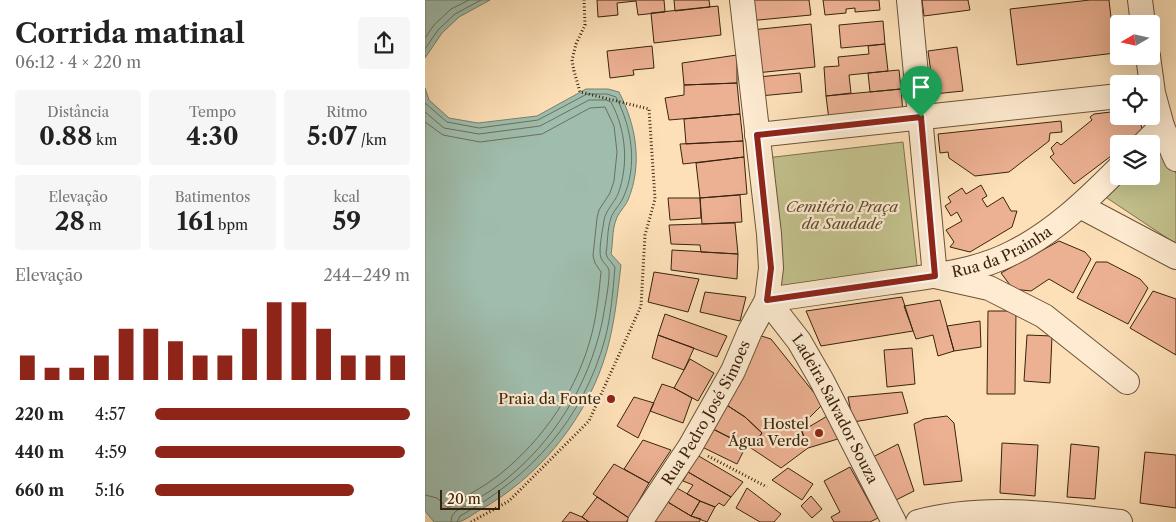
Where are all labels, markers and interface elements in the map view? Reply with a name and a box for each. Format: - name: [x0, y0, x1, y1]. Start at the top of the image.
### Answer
- north arrow: [1110, 15, 1160, 65]
- map controls: [1110, 15, 1160, 185]
- text: Corrida matinal: [15, 16, 245, 50]
- button: share: [358, 17, 410, 69]
- text: 06:12 · 4 × 220 m: [15, 52, 141, 72]
- pin: [900, 66, 942, 117]
- icon: arrive: [907, 73, 935, 101]
- button: locate: [1110, 75, 1160, 125]
- text: Distância: [47, 103, 109, 121]
- text: Tempo: [189, 103, 236, 121]
- text: Ritmo: [326, 103, 367, 121]
- text: 0.88: [39, 121, 92, 152]
- text: 4:30: [186, 121, 239, 152]
- text: 5:07: [307, 121, 357, 152]
- text: km: [92, 131, 117, 149]
- text: /km: [357, 131, 387, 149]
- button: layers: [1110, 135, 1160, 185]
- text: Elevação: [48, 188, 108, 206]
- text: Batimentos: [175, 188, 250, 206]
- text: kcal: [334, 188, 360, 206]
- park label: Cemitério Praça da Saudade: [786, 197, 898, 233]
- text: 28: [55, 206, 85, 237]
- text: 161: [177, 206, 214, 237]
- text: 59: [332, 206, 361, 237]
- text: m: [85, 216, 102, 234]
- text: bpm: [214, 216, 248, 234]
- street label: Rua da Prainha: [950, 222, 1055, 281]
- text: Elevação: [15, 265, 83, 285]
- text: 244–249 m: [323, 265, 410, 285]
- street label: Ladeira Salvador Souza: [788, 330, 883, 487]
- street label: Rua Pedro José Simoes: [657, 337, 754, 488]
- place label: Praia da Fonte: [498, 389, 601, 408]
- marker: Praia da Fonte: [605, 393, 617, 405]
- text: 220 m: [15, 404, 64, 424]
- text: 4:57: [95, 404, 125, 424]
- place label: Hostel Água Verde: [727, 414, 810, 450]
- marker: Hostel Água Verde: [813, 427, 825, 439]
- text: 440 m: [15, 442, 64, 462]
- text: 4:59: [95, 442, 127, 462]
- text: 660 m: [15, 480, 64, 500]
- text: 5:16: [95, 480, 124, 500]
- scale bar: [440, 487, 500, 510]
- text: 20 m: [447, 490, 481, 508]

